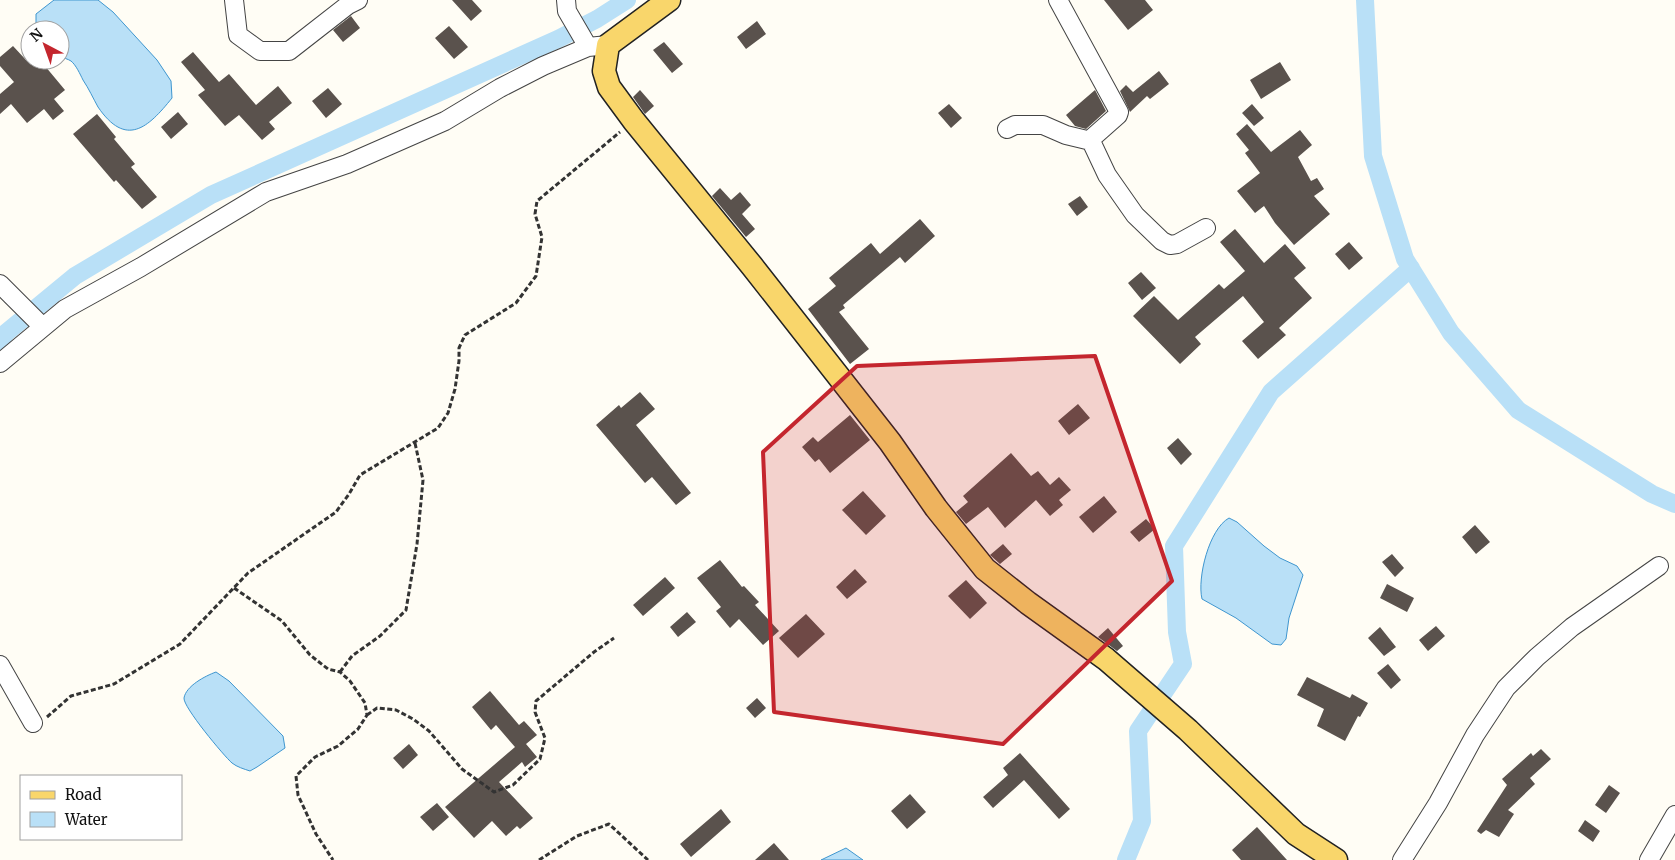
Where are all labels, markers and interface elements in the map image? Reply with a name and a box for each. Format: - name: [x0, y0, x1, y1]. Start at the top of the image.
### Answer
- north arrow: [20, 20, 70, 70]
- text: N: [26, 25, 47, 46]
- legend: [20, 775, 182, 840]
- text: Road: [65, 785, 101, 804]
- text: Water: [64, 810, 108, 829]

